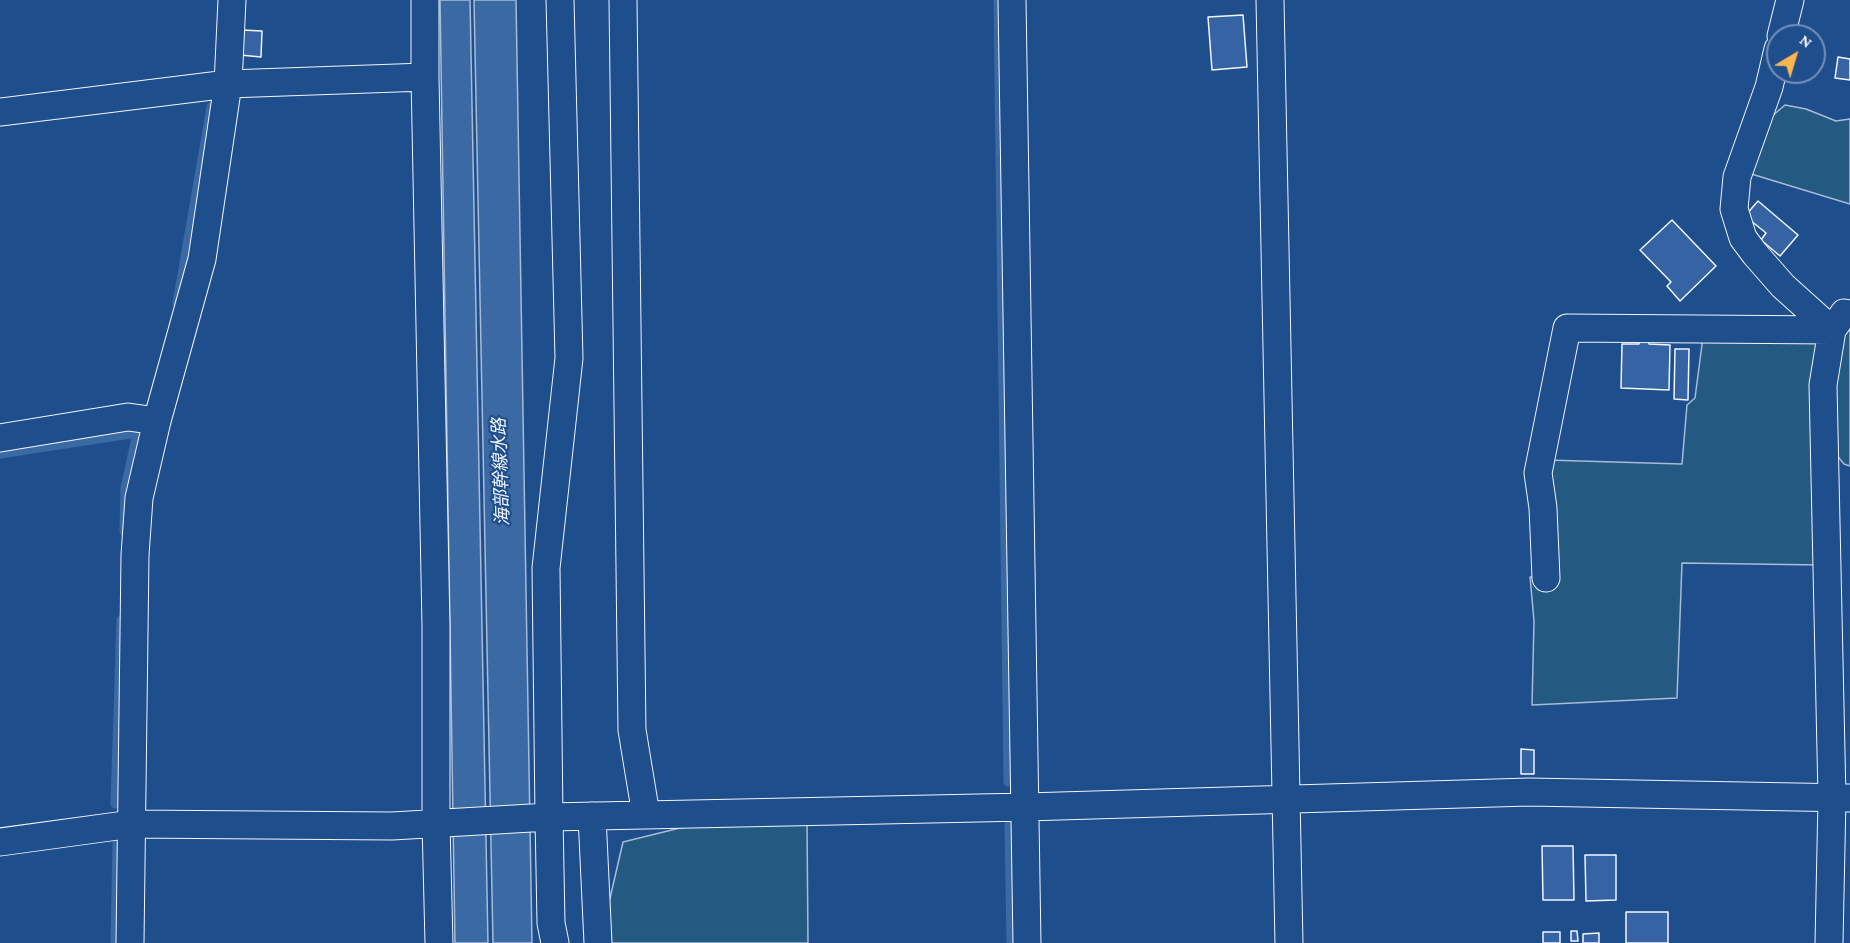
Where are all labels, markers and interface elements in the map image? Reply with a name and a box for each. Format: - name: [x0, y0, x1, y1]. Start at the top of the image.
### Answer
- north arrow: [1766, 24, 1826, 84]
- text: N: [1797, 31, 1816, 51]
- water label: 海部幹線水路: [488, 418, 514, 526]

